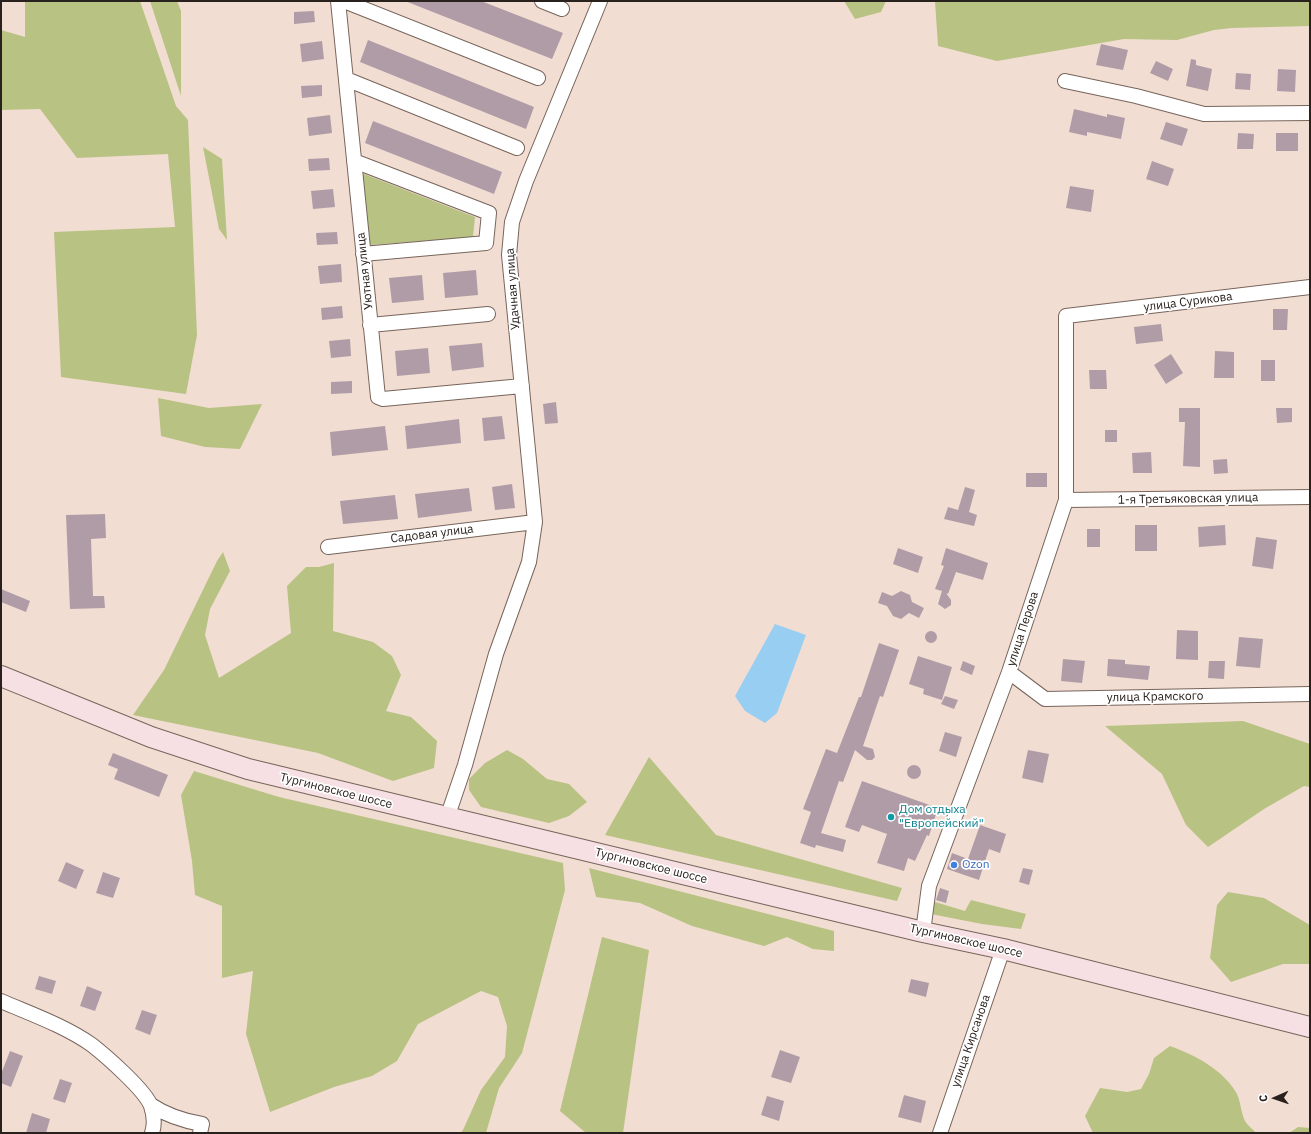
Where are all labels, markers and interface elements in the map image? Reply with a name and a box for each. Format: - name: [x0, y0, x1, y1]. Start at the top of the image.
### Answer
- street label: Уютная улица: [354, 232, 376, 310]
- street label: Удачная улица: [503, 247, 523, 331]
- street label: улица Сурикова: [1143, 289, 1233, 315]
- street label: 1-я Третьяковская улица: [1118, 491, 1258, 507]
- street label: Садовая улица: [390, 522, 474, 546]
- street label: улица Перова: [1004, 590, 1042, 668]
- street label: улица Крамского: [1107, 689, 1203, 705]
- street label: Тургиновское шоссе: [278, 770, 394, 812]
- place label: Дом отдыха "Европейский": [899, 803, 984, 831]
- marker: Дом отдыха "Европейский": [886, 812, 896, 822]
- street label: Тургиновское шоссе: [593, 845, 709, 887]
- place label: Ozon: [962, 858, 989, 872]
- marker: Ozon: [949, 860, 959, 870]
- street label: Тургиновское шоссе: [908, 921, 1024, 961]
- street label: улица Кирсанова: [948, 993, 994, 1089]
- north arrow: [1255, 1078, 1295, 1118]
- text: С: [1256, 1095, 1270, 1102]

